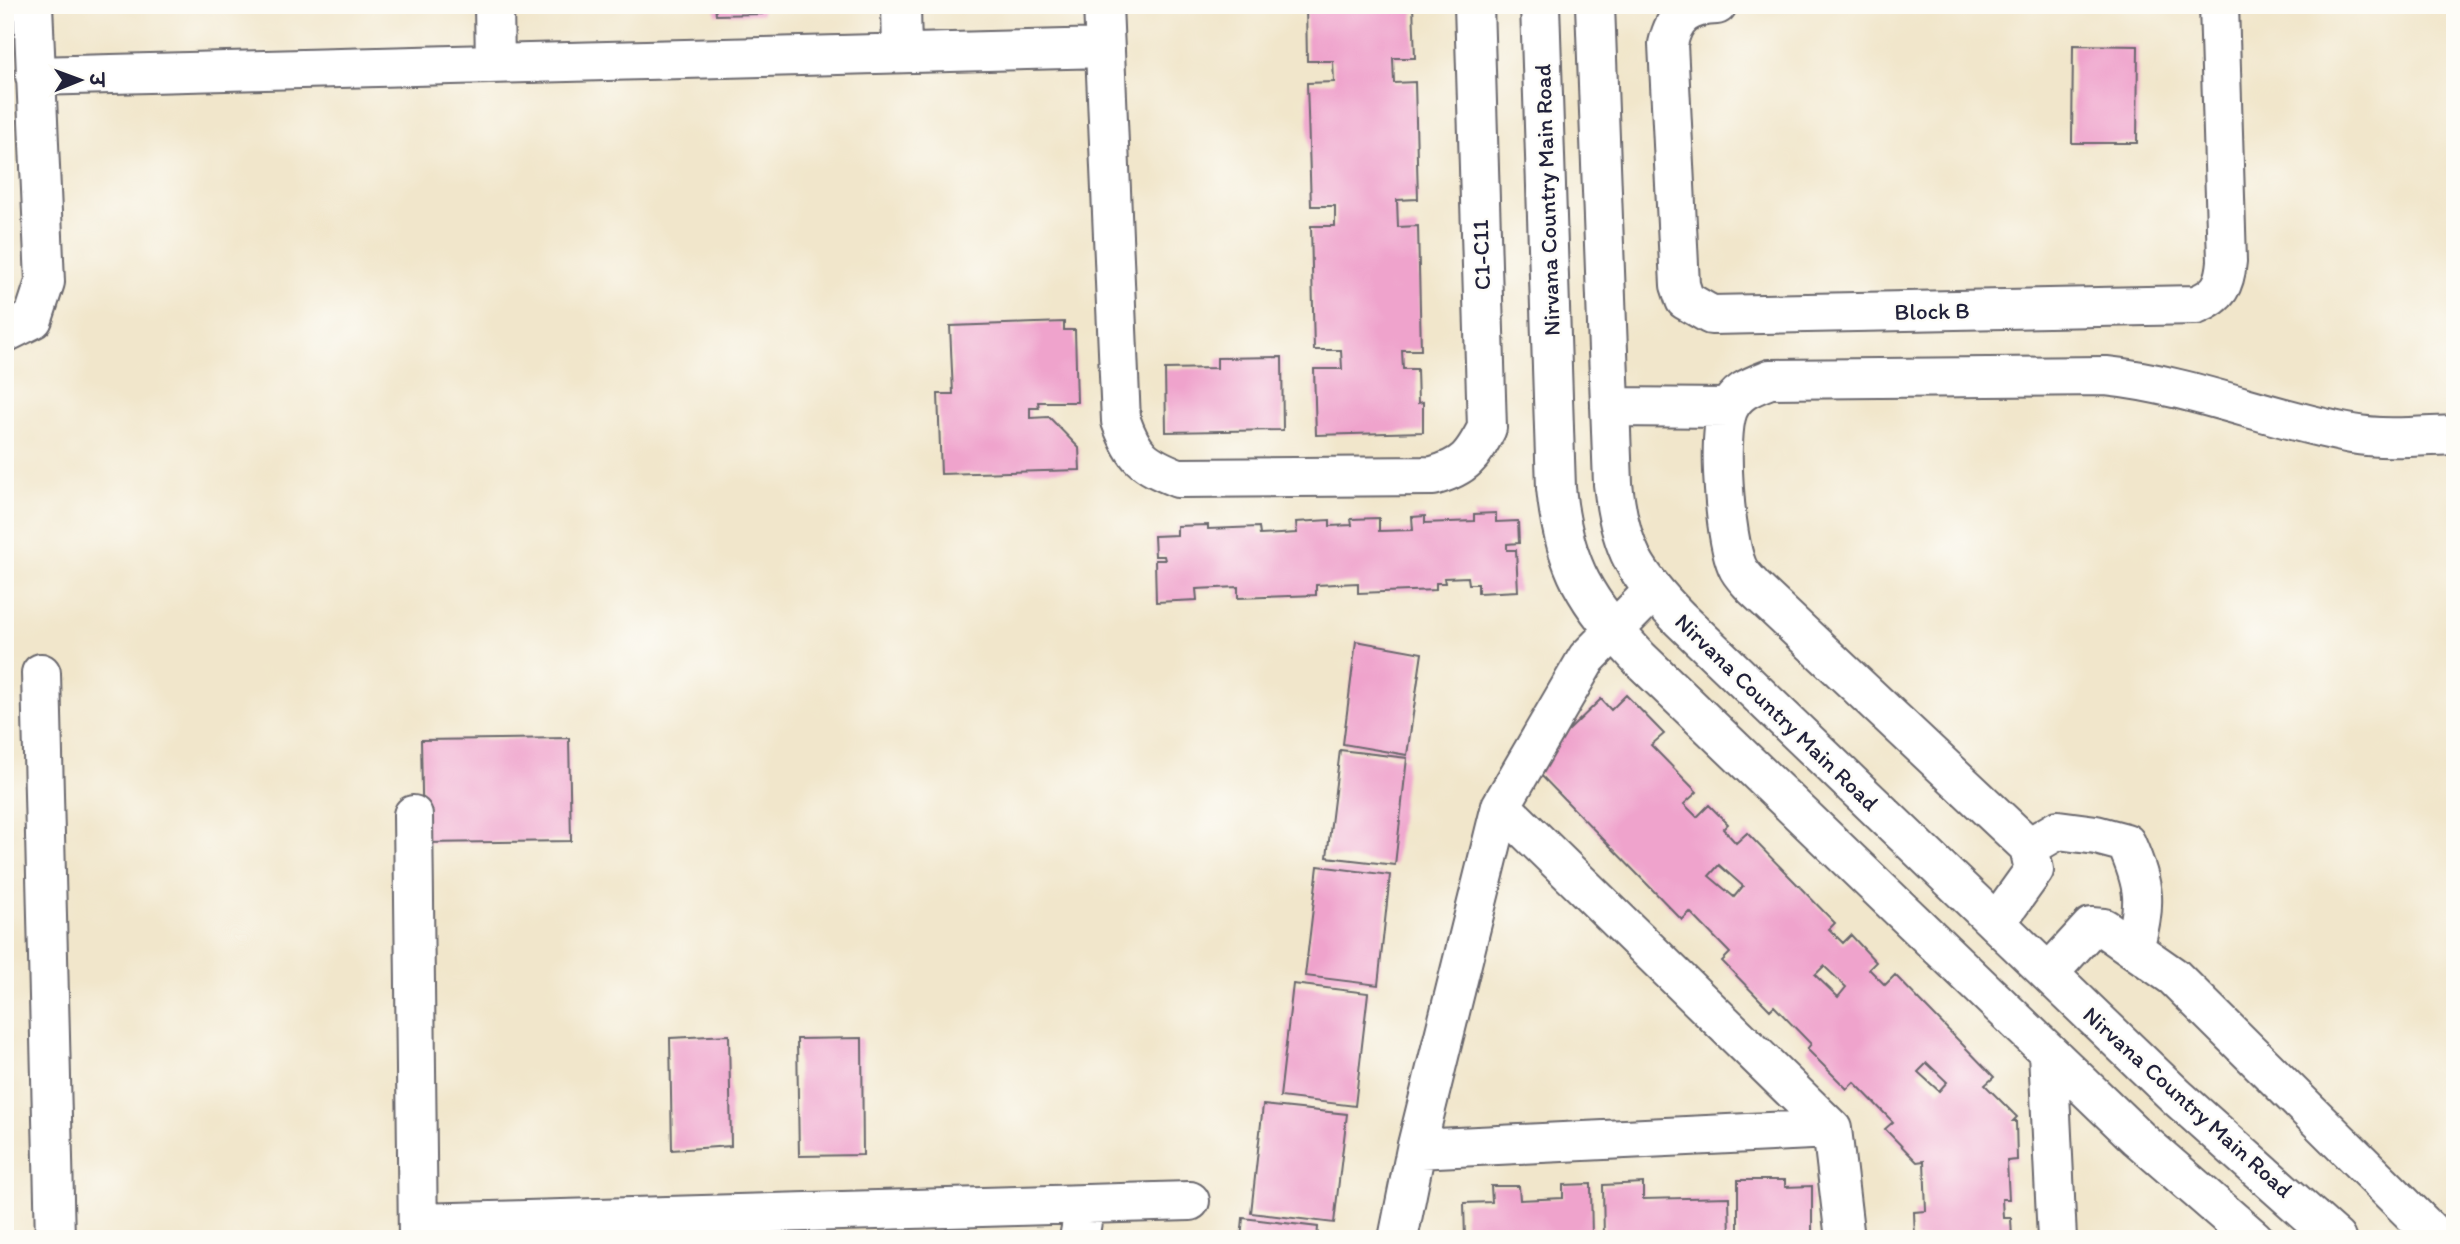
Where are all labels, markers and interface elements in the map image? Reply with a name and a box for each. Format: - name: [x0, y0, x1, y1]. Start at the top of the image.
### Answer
- north arrow: [46, 46, 116, 116]
- street label: Nirvana Country Main Road: [1528, 63, 1566, 337]
- text: उ: [85, 71, 108, 89]
- street label: C1-C11: [1466, 219, 1496, 291]
- street label: Block B: [1894, 296, 1970, 326]
- street label: Nirvana Country Main Road: [1669, 607, 1885, 817]
- street label: Nirvana Country Main Road: [2077, 1000, 2299, 1204]

